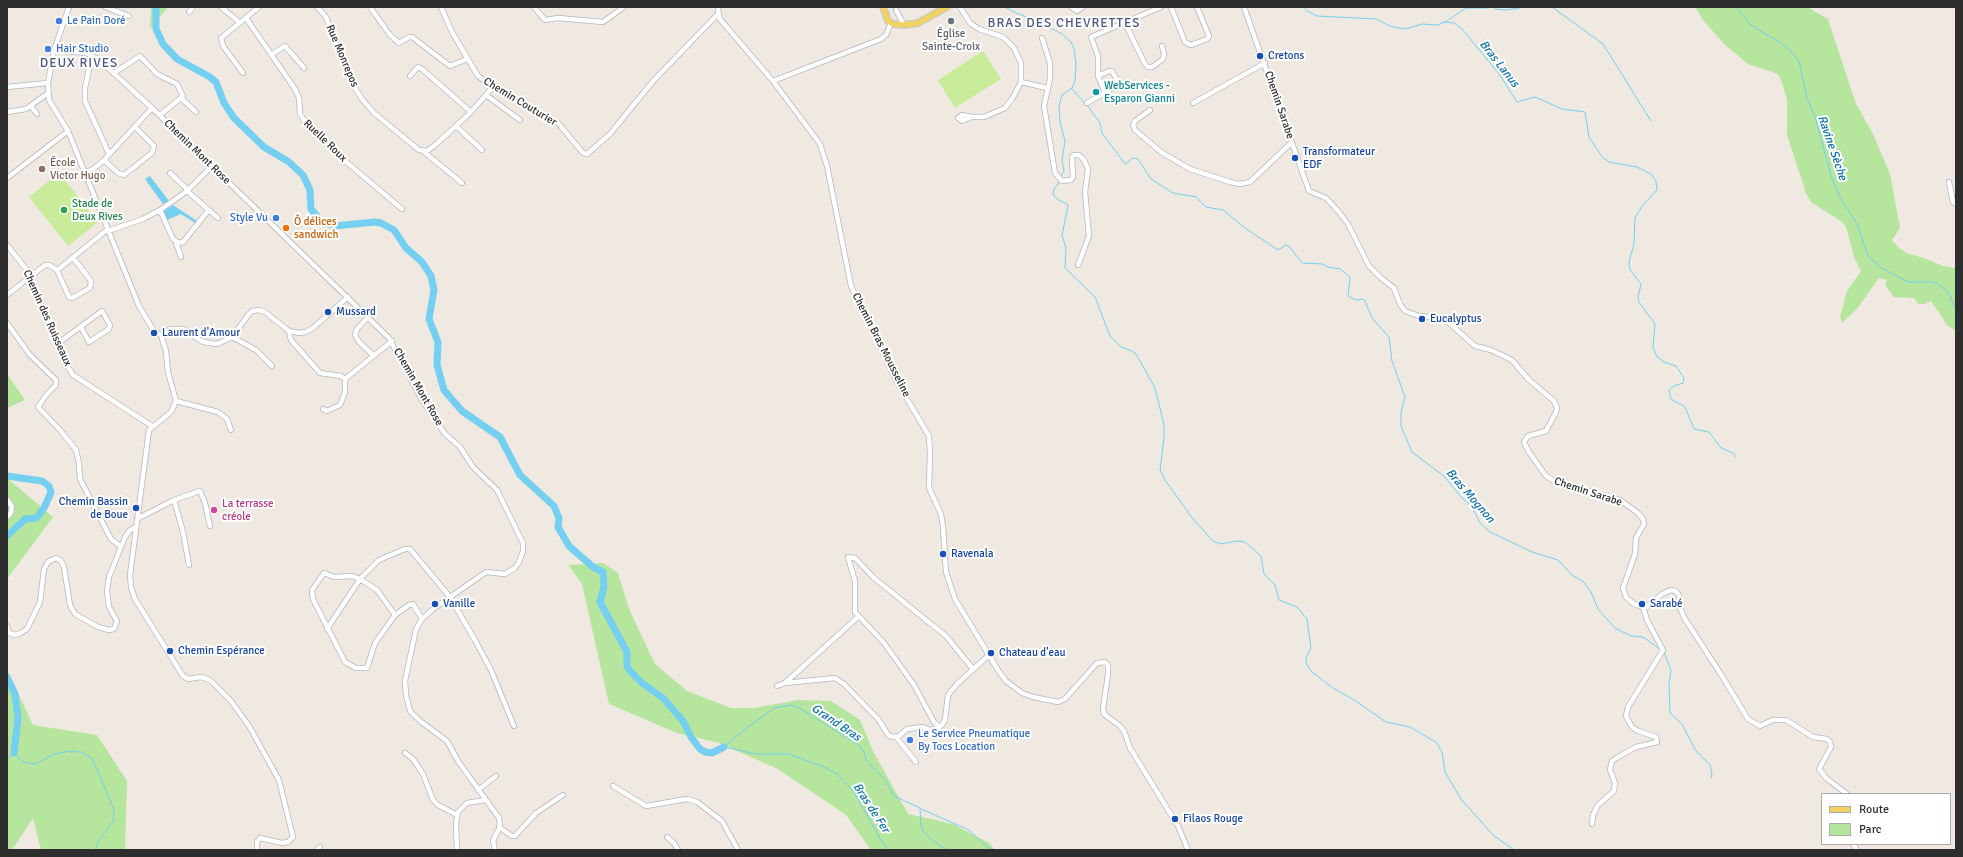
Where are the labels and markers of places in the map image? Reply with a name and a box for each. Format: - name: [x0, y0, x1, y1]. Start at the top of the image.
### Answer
- place label: Le Pain Doré: [67, 14, 126, 28]
- marker: Le Pain Doré: [54, 16, 64, 26]
- marker: Église Sainte-Croix: [946, 16, 956, 26]
- place label: Église Sainte-Croix: [922, 27, 980, 53]
- place label: Hair Studio: [56, 42, 109, 56]
- marker: Hair Studio: [43, 44, 53, 54]
- place label: Cretons: [1268, 49, 1304, 63]
- marker: Cretons: [1255, 51, 1265, 61]
- place label: WebServices - Esparon Gianni: [1104, 79, 1175, 105]
- marker: WebServices - Esparon Gianni: [1091, 87, 1101, 97]
- place label: Transformateur EDF: [1303, 145, 1375, 171]
- marker: Transformateur EDF: [1290, 153, 1300, 163]
- place label: École Victor Hugo: [50, 156, 105, 182]
- marker: École Victor Hugo: [37, 164, 47, 174]
- place label: Stade de Deux Rives: [72, 197, 123, 223]
- marker: Stade de Deux Rives: [59, 205, 69, 215]
- place label: Style Vu: [230, 211, 268, 225]
- marker: Style Vu: [271, 213, 281, 223]
- place label: Ô délices sandwich: [294, 215, 338, 241]
- marker: Ô délices sandwich: [281, 223, 291, 233]
- place label: Mussard: [336, 305, 376, 319]
- marker: Mussard: [323, 307, 333, 317]
- place label: Eucalyptus: [1430, 312, 1482, 326]
- marker: Eucalyptus: [1417, 314, 1427, 324]
- place label: Laurent d'Amour: [162, 326, 240, 340]
- marker: Laurent d'Amour: [149, 328, 159, 338]
- place label: Chemin Bassin de Boue: [59, 495, 128, 521]
- place label: La terrasse créole: [222, 497, 274, 523]
- marker: Chemin Bassin de Boue: [131, 503, 141, 513]
- marker: La terrasse créole: [209, 505, 219, 515]
- place label: Ravenala: [951, 547, 994, 561]
- marker: Ravenala: [938, 549, 948, 559]
- place label: Vanille: [443, 597, 475, 611]
- place label: Sarabé: [1650, 597, 1683, 611]
- marker: Vanille: [430, 599, 440, 609]
- marker: Sarabé: [1637, 599, 1647, 609]
- place label: Chemin Espérance: [178, 644, 265, 658]
- marker: Chemin Espérance: [165, 646, 175, 656]
- place label: Chateau d'eau: [999, 646, 1066, 660]
- marker: Chateau d'eau: [986, 648, 996, 658]
- place label: Le Service Pneumatique By Tocs Location: [918, 727, 1030, 753]
- marker: Le Service Pneumatique By Tocs Location: [905, 735, 915, 745]
- place label: Filaos Rouge: [1183, 812, 1243, 826]
- marker: Filaos Rouge: [1170, 814, 1180, 824]

